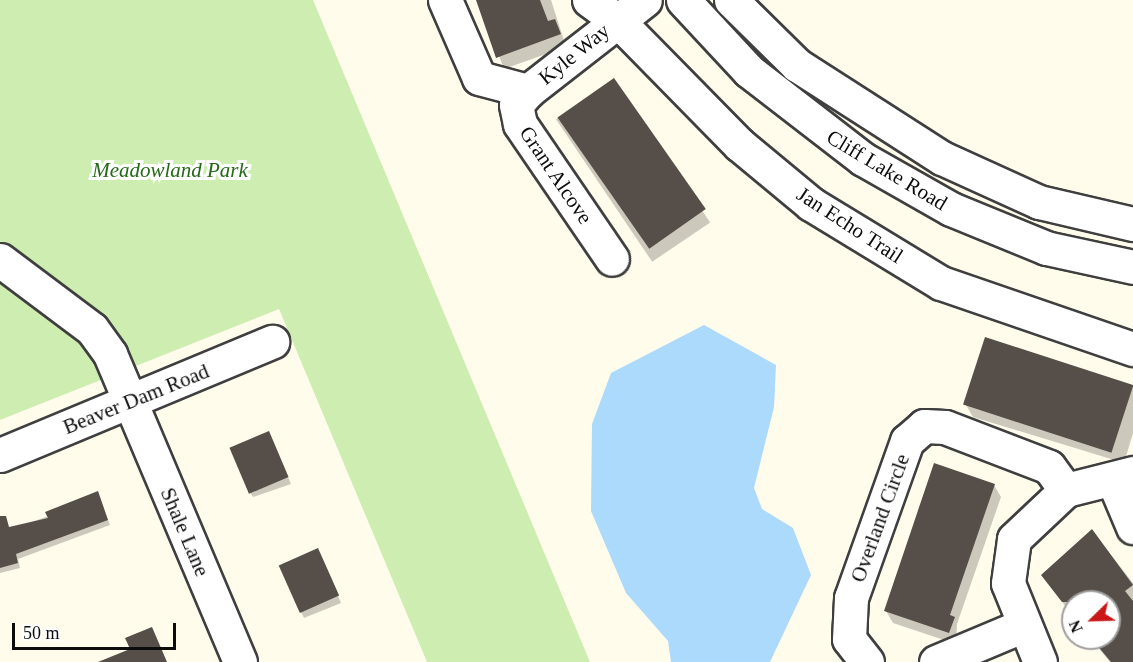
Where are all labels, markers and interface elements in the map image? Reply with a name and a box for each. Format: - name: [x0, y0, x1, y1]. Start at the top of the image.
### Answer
- street label: Kyle Way: [533, 18, 615, 90]
- street label: Grant Alcove: [514, 121, 598, 229]
- street label: Cliff Lake Road: [822, 124, 952, 216]
- park label: Meadowland Park: [92, 157, 248, 183]
- street label: Jan Echo Trail: [792, 181, 908, 269]
- street label: Beaver Dam Road: [59, 358, 213, 440]
- street label: Overland Circle: [845, 450, 915, 586]
- street label: Shale Lane: [155, 484, 215, 580]
- north arrow: [1061, 590, 1121, 650]
- scale bar: [15, 611, 178, 649]
- text: N: [1066, 618, 1086, 635]
- text: 50 m: [23, 623, 60, 643]

